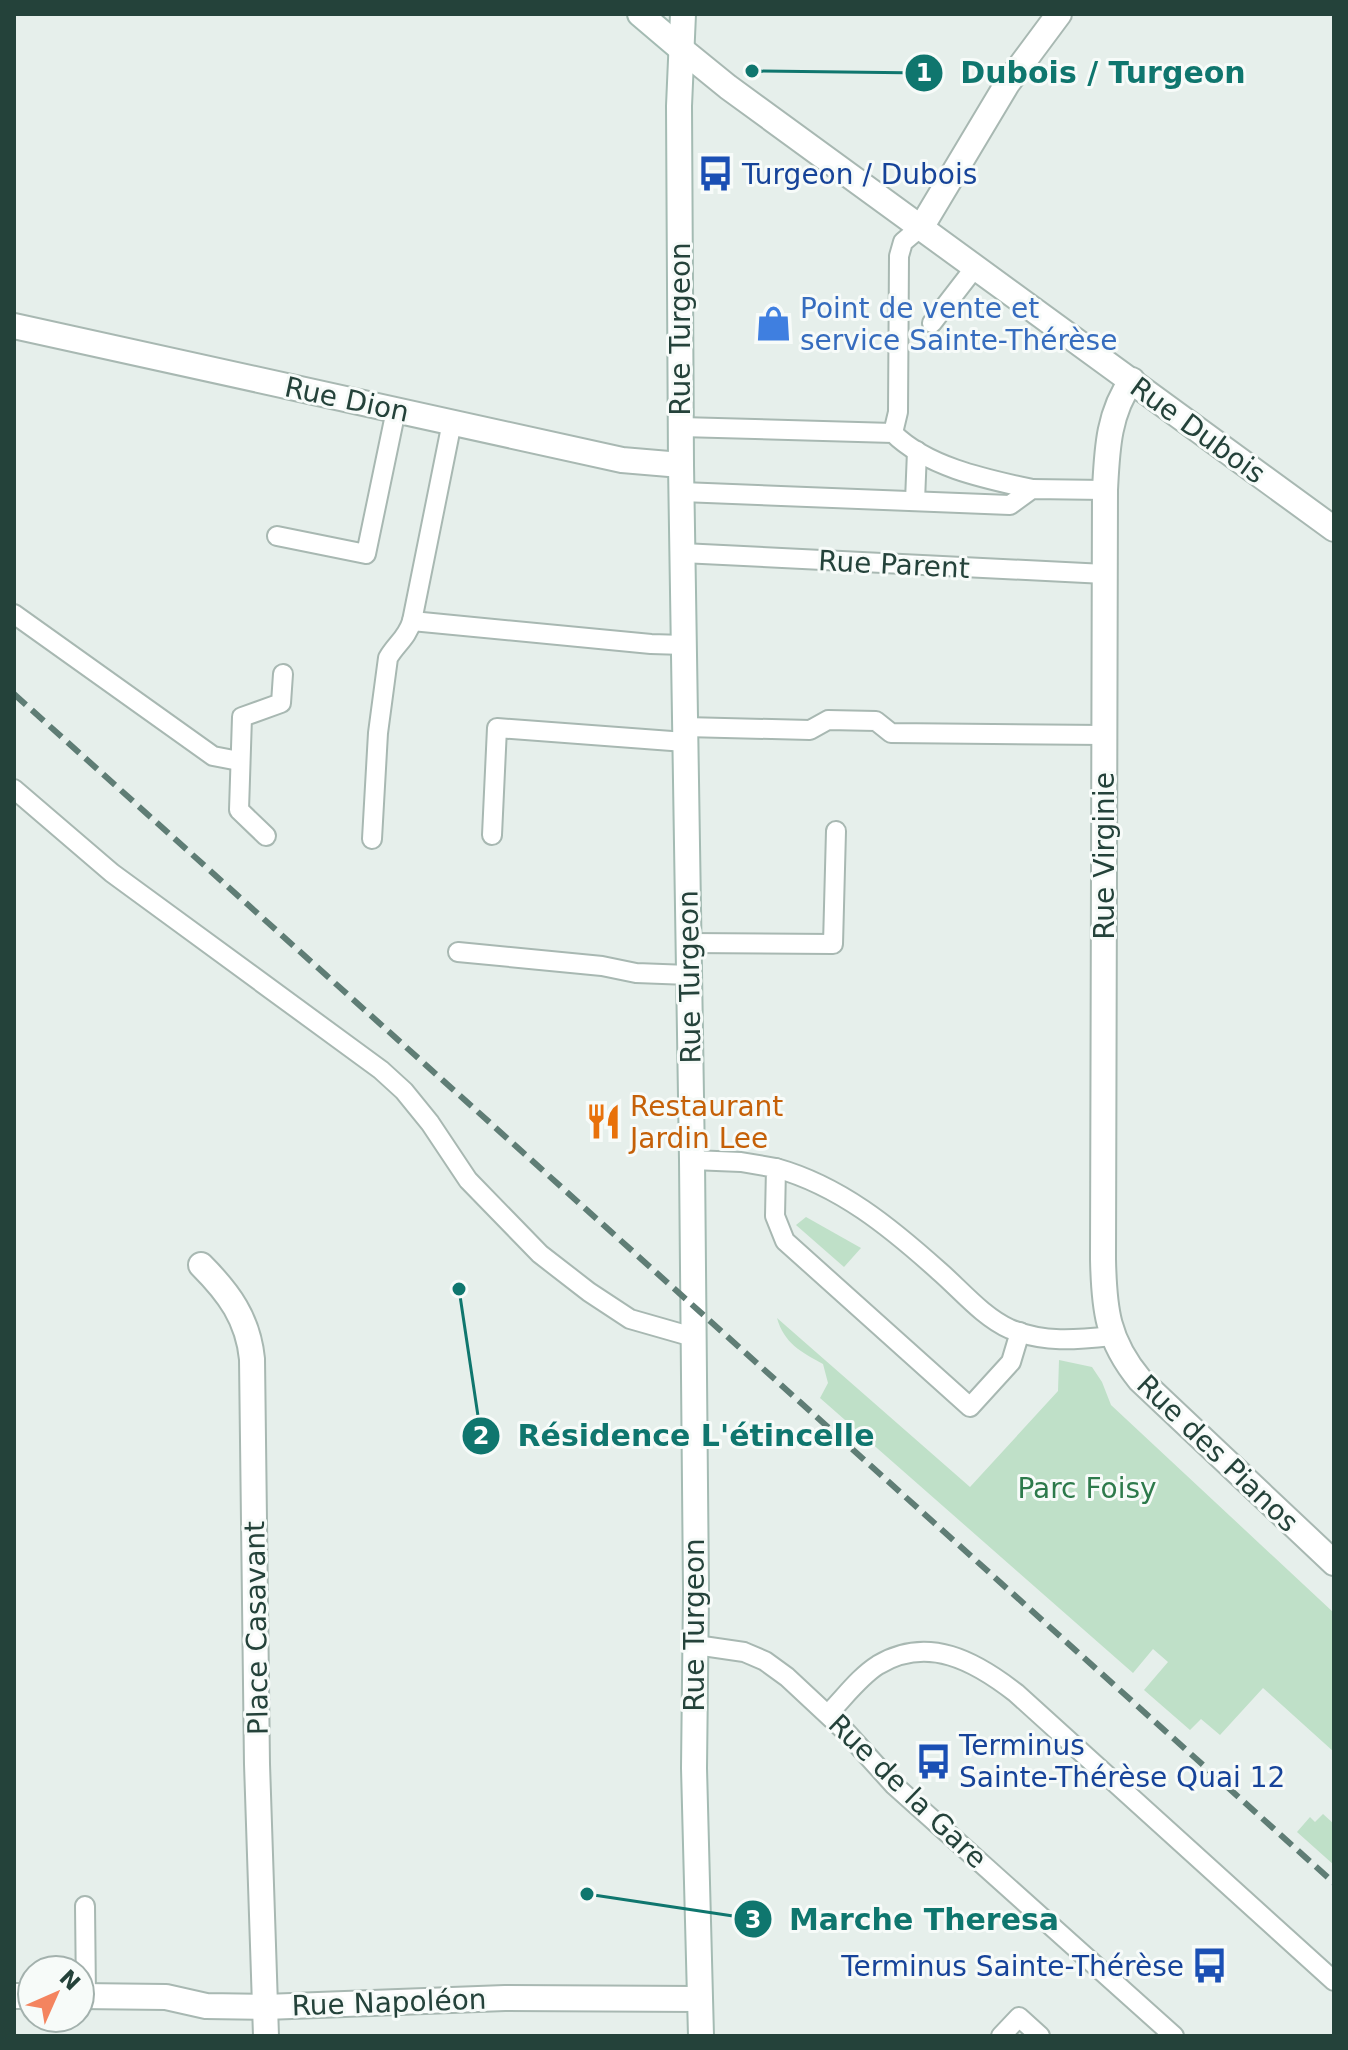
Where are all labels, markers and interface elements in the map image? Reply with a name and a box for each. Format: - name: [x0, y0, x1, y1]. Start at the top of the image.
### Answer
- callout: Dubois / Turgeon: [904, 46, 1262, 100]
- text: Dubois / Turgeon: [960, 55, 1246, 90]
- text: 1: [916, 59, 932, 87]
- bus stop icon: Turgeon / Dubois: [697, 155, 735, 193]
- place label: Turgeon / Dubois: [741, 158, 977, 191]
- street label: Rue Turgeon: [664, 242, 697, 416]
- place label: Point de vente et service Sainte-Thérèse: [800, 292, 1117, 357]
- shop icon: Point de vente et service Sainte-Thérèse: [755, 305, 793, 343]
- street label: Rue Dion: [282, 370, 412, 429]
- street label: Rue Dubois: [1124, 370, 1272, 490]
- street label: Rue Parent: [817, 544, 971, 585]
- street label: Rue Virginie: [1088, 772, 1121, 940]
- street label: Rue Turgeon: [671, 890, 708, 1064]
- place label: Restaurant Jardin Lee: [628, 1090, 783, 1155]
- restaurant icon: Restaurant Jardin Lee: [585, 1103, 623, 1141]
- street label: Rue des Pianos: [1130, 1368, 1305, 1539]
- callout: Résidence L'étincelle: [461, 1409, 890, 1463]
- text: Résidence L'étincelle: [517, 1418, 875, 1453]
- text: 2: [473, 1422, 489, 1450]
- park label: Parc Foisy: [1017, 1472, 1157, 1505]
- street label: Place Casavant: [238, 1521, 275, 1735]
- street label: Rue Turgeon: [678, 1538, 711, 1712]
- street label: Rue de la Gare: [822, 1708, 993, 1875]
- place label: Terminus Sainte-Thérèse Quai 12: [958, 1729, 1285, 1794]
- bus stop icon: Terminus Sainte-Thérèse Quai 12: [914, 1742, 952, 1780]
- callout: Marche Theresa: [733, 1892, 1075, 1946]
- text: Marche Theresa: [789, 1902, 1059, 1937]
- text: 3: [745, 1906, 761, 1934]
- bus stop icon: Terminus Sainte-Thérèse: [1191, 1947, 1229, 1985]
- place label: Terminus Sainte-Thérèse: [840, 1950, 1184, 1983]
- north arrow: [16, 1954, 96, 2034]
- text: N: [54, 1965, 85, 1996]
- street label: Rue Napoléon: [291, 1983, 487, 2022]

